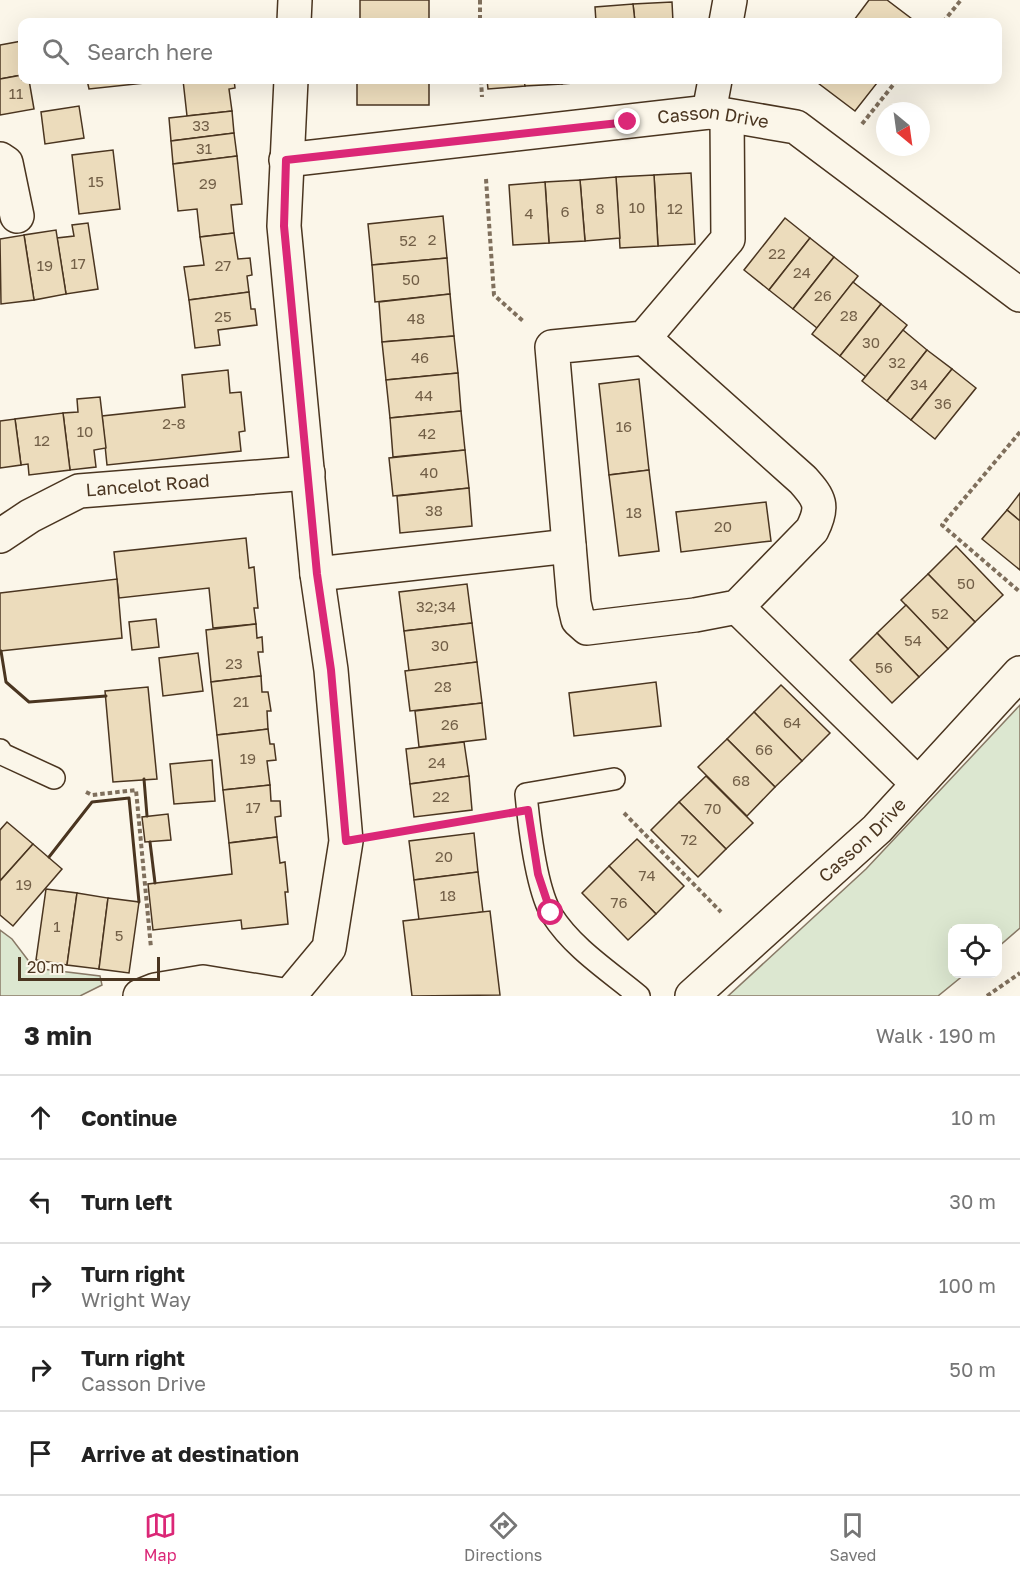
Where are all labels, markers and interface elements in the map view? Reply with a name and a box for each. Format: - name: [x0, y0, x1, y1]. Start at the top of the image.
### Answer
- search box: [18, 18, 1002, 84]
- icon: search: [39, 35, 72, 68]
- text: Search here: [87, 38, 213, 65]
- house number: 11: [9, 84, 23, 102]
- street label: Casson Drive: [656, 100, 771, 132]
- north arrow: [876, 102, 930, 156]
- route end: [614, 108, 640, 134]
- house number: 33: [192, 116, 210, 134]
- house number: 31: [196, 139, 212, 157]
- house number: 15: [88, 172, 104, 190]
- house number: 29: [199, 174, 217, 192]
- house number: 10: [629, 198, 645, 216]
- house number: 8: [595, 199, 605, 217]
- house number: 12: [667, 199, 683, 217]
- house number: 6: [560, 202, 570, 220]
- house number: 4: [524, 204, 534, 222]
- house number: 2: [428, 230, 436, 248]
- house number: 52: [399, 231, 417, 249]
- house number: 22: [768, 244, 786, 262]
- house number: 17: [70, 254, 86, 272]
- house number: 19: [37, 256, 53, 274]
- house number: 27: [215, 256, 231, 274]
- house number: 24: [793, 263, 811, 281]
- house number: 50: [402, 270, 420, 288]
- house number: 26: [814, 286, 832, 304]
- house number: 28: [840, 306, 858, 324]
- house number: 25: [214, 307, 232, 325]
- house number: 48: [407, 309, 425, 327]
- house number: 30: [862, 333, 880, 351]
- house number: 46: [411, 348, 429, 366]
- house number: 32: [888, 353, 906, 371]
- house number: 34: [910, 375, 928, 393]
- house number: 44: [415, 386, 433, 404]
- house number: 36: [934, 394, 952, 412]
- house number: 2-8: [162, 414, 186, 432]
- house number: 16: [616, 417, 632, 435]
- house number: 10: [77, 422, 93, 440]
- house number: 42: [418, 424, 436, 442]
- house number: 12: [34, 431, 50, 449]
- house number: 40: [420, 463, 438, 481]
- street label: Lancelot Road: [85, 469, 210, 500]
- house number: 38: [425, 501, 443, 519]
- house number: 18: [626, 503, 642, 521]
- house number: 20: [714, 517, 732, 535]
- house number: 50: [957, 574, 975, 592]
- house number: 32;34: [416, 597, 456, 615]
- house number: 52: [931, 604, 949, 622]
- house number: 54: [904, 631, 922, 649]
- house number: 30: [431, 636, 449, 654]
- house number: 23: [225, 654, 243, 672]
- house number: 56: [875, 658, 893, 676]
- house number: 28: [434, 677, 452, 695]
- house number: 21: [233, 692, 249, 710]
- house number: 64: [783, 713, 801, 731]
- house number: 26: [441, 715, 459, 733]
- house number: 66: [755, 740, 773, 758]
- house number: 19: [240, 749, 256, 767]
- house number: 24: [428, 753, 446, 771]
- house number: 68: [732, 771, 750, 789]
- house number: 22: [432, 787, 450, 805]
- street label: Casson Drive: [814, 793, 910, 886]
- house number: 17: [245, 798, 261, 816]
- house number: 70: [704, 799, 722, 817]
- house number: 72: [681, 830, 697, 848]
- house number: 20: [435, 847, 453, 865]
- house number: 74: [638, 866, 656, 884]
- house number: 19: [16, 875, 32, 893]
- house number: 18: [440, 886, 456, 904]
- house number: 76: [610, 893, 628, 911]
- route start: [537, 899, 563, 925]
- house number: 1: [53, 917, 61, 935]
- map controls: [948, 924, 1002, 978]
- button: locate: [948, 924, 1002, 978]
- house number: 5: [115, 926, 123, 944]
- scale bar: [18, 954, 160, 982]
- text: 20 m: [27, 957, 64, 977]
- text: 3 min: [24, 1020, 92, 1051]
- text: Walk · 190 m: [876, 1023, 996, 1047]
- icon: ahead: [24, 1101, 57, 1134]
- text: Continue: [81, 1104, 177, 1131]
- text: 10 m: [951, 1105, 996, 1129]
- icon: left: [24, 1185, 57, 1218]
- text: Turn left: [81, 1188, 172, 1215]
- text: 30 m: [949, 1189, 996, 1213]
- text: Turn right: [81, 1260, 185, 1287]
- icon: right: [24, 1269, 57, 1302]
- text: 100 m: [939, 1273, 996, 1297]
- text: Wright Way: [81, 1287, 191, 1311]
- text: Turn right: [81, 1344, 185, 1371]
- icon: right: [24, 1353, 57, 1386]
- text: 50 m: [949, 1357, 996, 1381]
- text: Casson Drive: [81, 1371, 206, 1395]
- icon: arrive: [24, 1437, 57, 1470]
- text: Arrive at destination: [81, 1440, 299, 1467]
- tab: Map: [144, 1509, 177, 1565]
- tab: Directions: [464, 1509, 542, 1565]
- tab: Saved: [830, 1509, 876, 1565]

